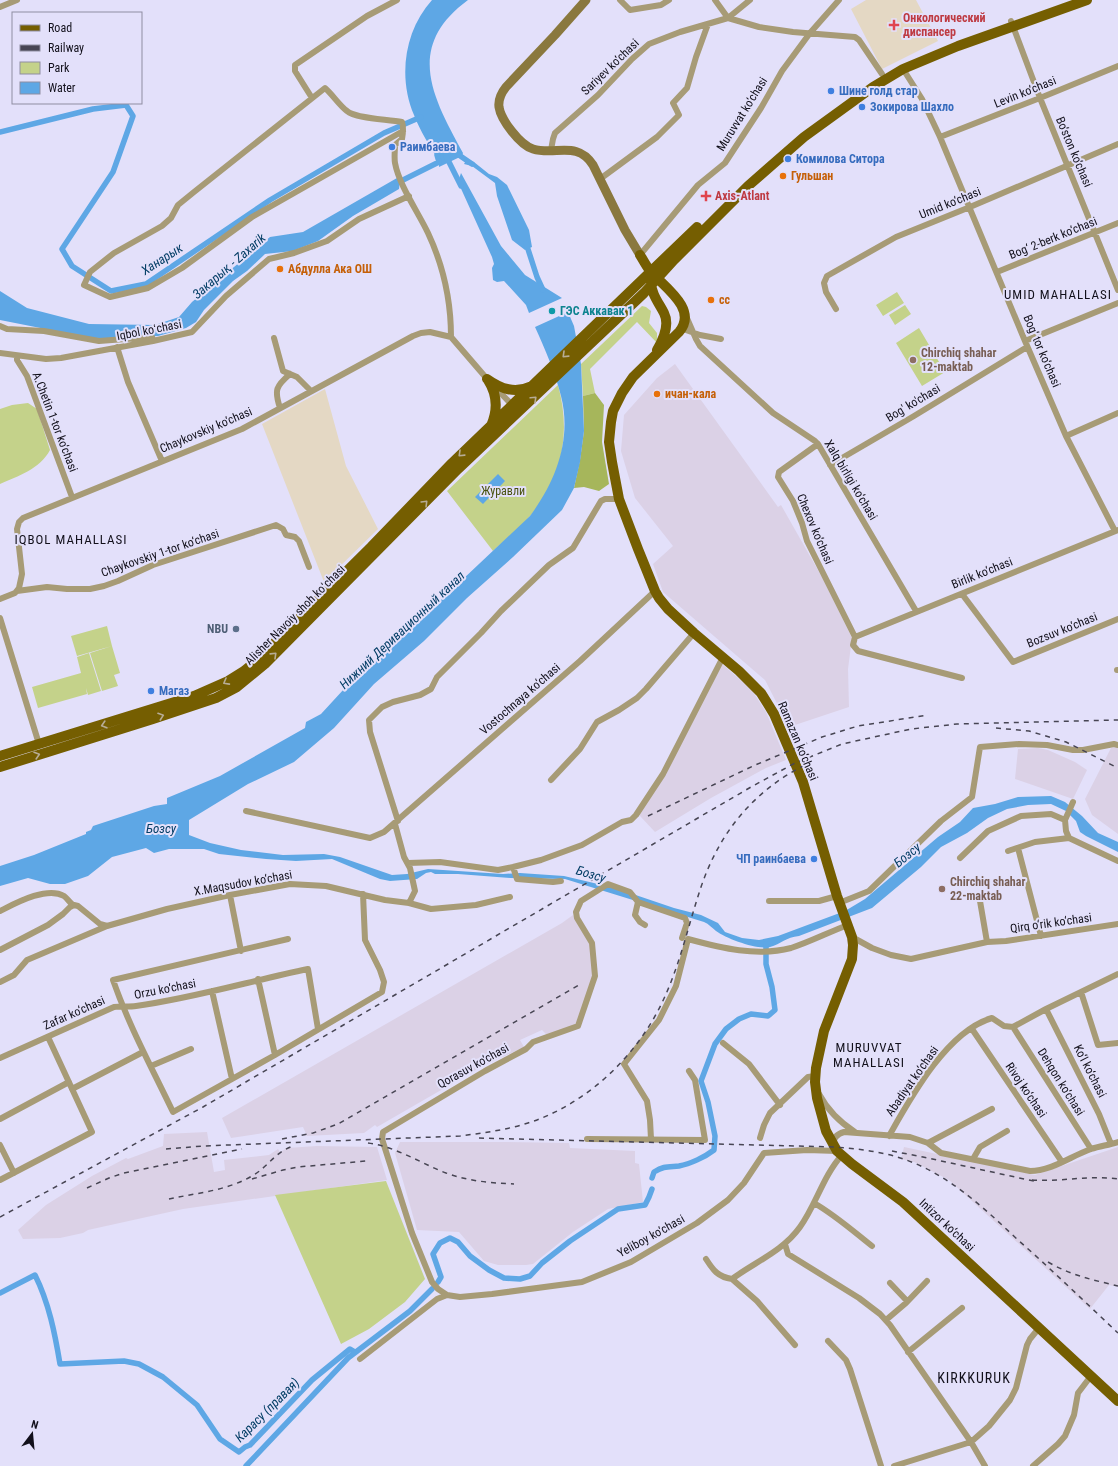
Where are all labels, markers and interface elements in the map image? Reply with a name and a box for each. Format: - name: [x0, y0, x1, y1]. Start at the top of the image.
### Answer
- place label: Онкологический диспансер: [903, 11, 985, 39]
- legend: [12, 12, 142, 104]
- marker: Онкологический диспансер: [888, 19, 900, 31]
- text: Road: [48, 21, 72, 35]
- street label: Sariyev ko‘chasi: [578, 36, 642, 98]
- text: Railway: [48, 41, 84, 55]
- text: Park: [48, 61, 70, 75]
- street label: Levin ko‘chasi: [992, 73, 1058, 111]
- street label: Muruvvat ko‘chasi: [714, 74, 770, 154]
- text: Water: [48, 81, 76, 95]
- place label: Шине голд стар: [839, 84, 918, 98]
- marker: Шине голд стар: [826, 86, 836, 96]
- place label: Зокирова Шахло: [870, 100, 954, 114]
- marker: Зокирова Шахло: [857, 102, 867, 112]
- street label: Bo‘ston ko‘chasi: [1053, 115, 1095, 189]
- place label: Раимбаева: [400, 140, 456, 154]
- marker: Раимбаева: [387, 142, 397, 152]
- place label: Комилова Ситора: [796, 152, 885, 166]
- marker: Комилова Ситора: [783, 154, 793, 164]
- place label: Гульшан: [791, 169, 833, 183]
- marker: Гульшан: [778, 171, 788, 181]
- street label: Umid ko‘chasi: [917, 184, 983, 222]
- place label: Axis-Atlant: [715, 189, 770, 203]
- marker: Axis-Atlant: [700, 190, 712, 202]
- street label: Bog‘ 2-berk ko‘chasi: [1007, 214, 1099, 262]
- water label: Закарық - Zaxarik: [189, 230, 269, 302]
- water label: Ханарык: [138, 240, 186, 278]
- place label: Абдулла Ака ОШ: [288, 262, 372, 276]
- marker: Абдулла Ака ОШ: [275, 264, 285, 274]
- district label: UMID MAHALLASI: [1004, 287, 1112, 302]
- place label: cc: [719, 293, 731, 307]
- marker: cc: [706, 295, 716, 305]
- place label: ГЭС Аккавак 1: [560, 304, 633, 318]
- marker: ГЭС Аккавак 1: [547, 306, 557, 316]
- street label: Bog‘ tor ko‘chasi: [1020, 313, 1064, 389]
- street label: Iqbol koʻchasi: [115, 317, 183, 343]
- place label: Chirchiq shahar 12-maktab: [921, 346, 996, 374]
- one-way arrow: [563, 350, 570, 357]
- marker: Chirchiq shahar 12-maktab: [908, 355, 918, 365]
- street label: A.Chetin 1-tor ko‘chasi: [29, 370, 81, 474]
- street label: Bog' ko'chasi: [883, 381, 943, 425]
- place label: ичан-кала: [665, 387, 717, 401]
- marker: ичан-кала: [652, 389, 662, 399]
- one-way arrow: [529, 396, 537, 403]
- street label: Chaykovskiy ko‘chasi: [158, 404, 254, 456]
- street label: Xalq birligi ko‘chasi: [822, 437, 880, 523]
- one-way arrow: [458, 449, 466, 457]
- park label: Журавли: [481, 484, 525, 498]
- street label: Chexov ko‘chasi: [794, 492, 836, 566]
- one-way arrow: [420, 500, 428, 508]
- street label: Chaykovskiy 1-tor ko‘chasi: [99, 526, 221, 580]
- district label: IQBOL MAHALLASI: [14, 532, 128, 547]
- street label: Birlik ko‘chasi: [949, 554, 1015, 592]
- street label: Alisher Navoiy shoh koʻchasi: [242, 562, 348, 668]
- water label: Нижний Деривационный канал: [336, 568, 468, 692]
- street label: Bozsuv ko‘chasi: [1025, 609, 1099, 651]
- place label: NBU: [207, 622, 228, 636]
- marker: NBU: [231, 624, 241, 634]
- one-way arrow: [269, 652, 277, 660]
- street label: Vostochnaya ko‘chasi: [477, 660, 563, 738]
- one-way arrow: [223, 677, 230, 684]
- place label: Магаз: [159, 684, 190, 698]
- marker: Магаз: [146, 686, 156, 696]
- street label: Ramazan ko‘chasi: [775, 699, 821, 783]
- one-way arrow: [158, 713, 165, 721]
- one-way arrow: [100, 720, 107, 729]
- one-way arrow: [34, 751, 41, 760]
- water label: Бозсу: [146, 821, 177, 836]
- water label: Бозсу: [891, 839, 924, 870]
- place label: ЧП раинбаева: [736, 852, 806, 866]
- marker: ЧП раинбаева: [809, 854, 819, 864]
- water label: Бозсу: [574, 862, 608, 886]
- street label: X.Maqsudov ko‘chasi: [193, 867, 293, 899]
- place label: Chirchiq shahar 22-maktab: [950, 875, 1025, 903]
- marker: Chirchiq shahar 22-maktab: [937, 884, 947, 894]
- street label: Qirq o‘rik ko‘chasi: [1009, 910, 1093, 936]
- street label: Orzu ko‘chasi: [133, 976, 197, 1002]
- street label: Zafar ko‘chasi: [41, 993, 107, 1033]
- district label: MURUVVAT MAHALLASI: [833, 1040, 905, 1070]
- street label: Qorasuv ko‘chasi: [435, 1041, 511, 1091]
- street label: Ko‘l ko‘chasi: [1071, 1042, 1109, 1100]
- street label: Abadiyat ko‘chasi: [883, 1043, 941, 1119]
- street label: Dehqon ko‘chasi: [1035, 1046, 1087, 1118]
- street label: Rivoj ko‘chasi: [1002, 1060, 1050, 1120]
- street label: Intizor ko‘chasi: [916, 1196, 978, 1254]
- street label: Yeliboy ko‘chasi: [615, 1212, 687, 1260]
- district label: KIRKKURUK: [937, 1370, 1011, 1386]
- water label: Карасу (правая): [232, 1375, 302, 1445]
- north arrow: [12, 1414, 52, 1454]
- text: N: [30, 1418, 40, 1432]

